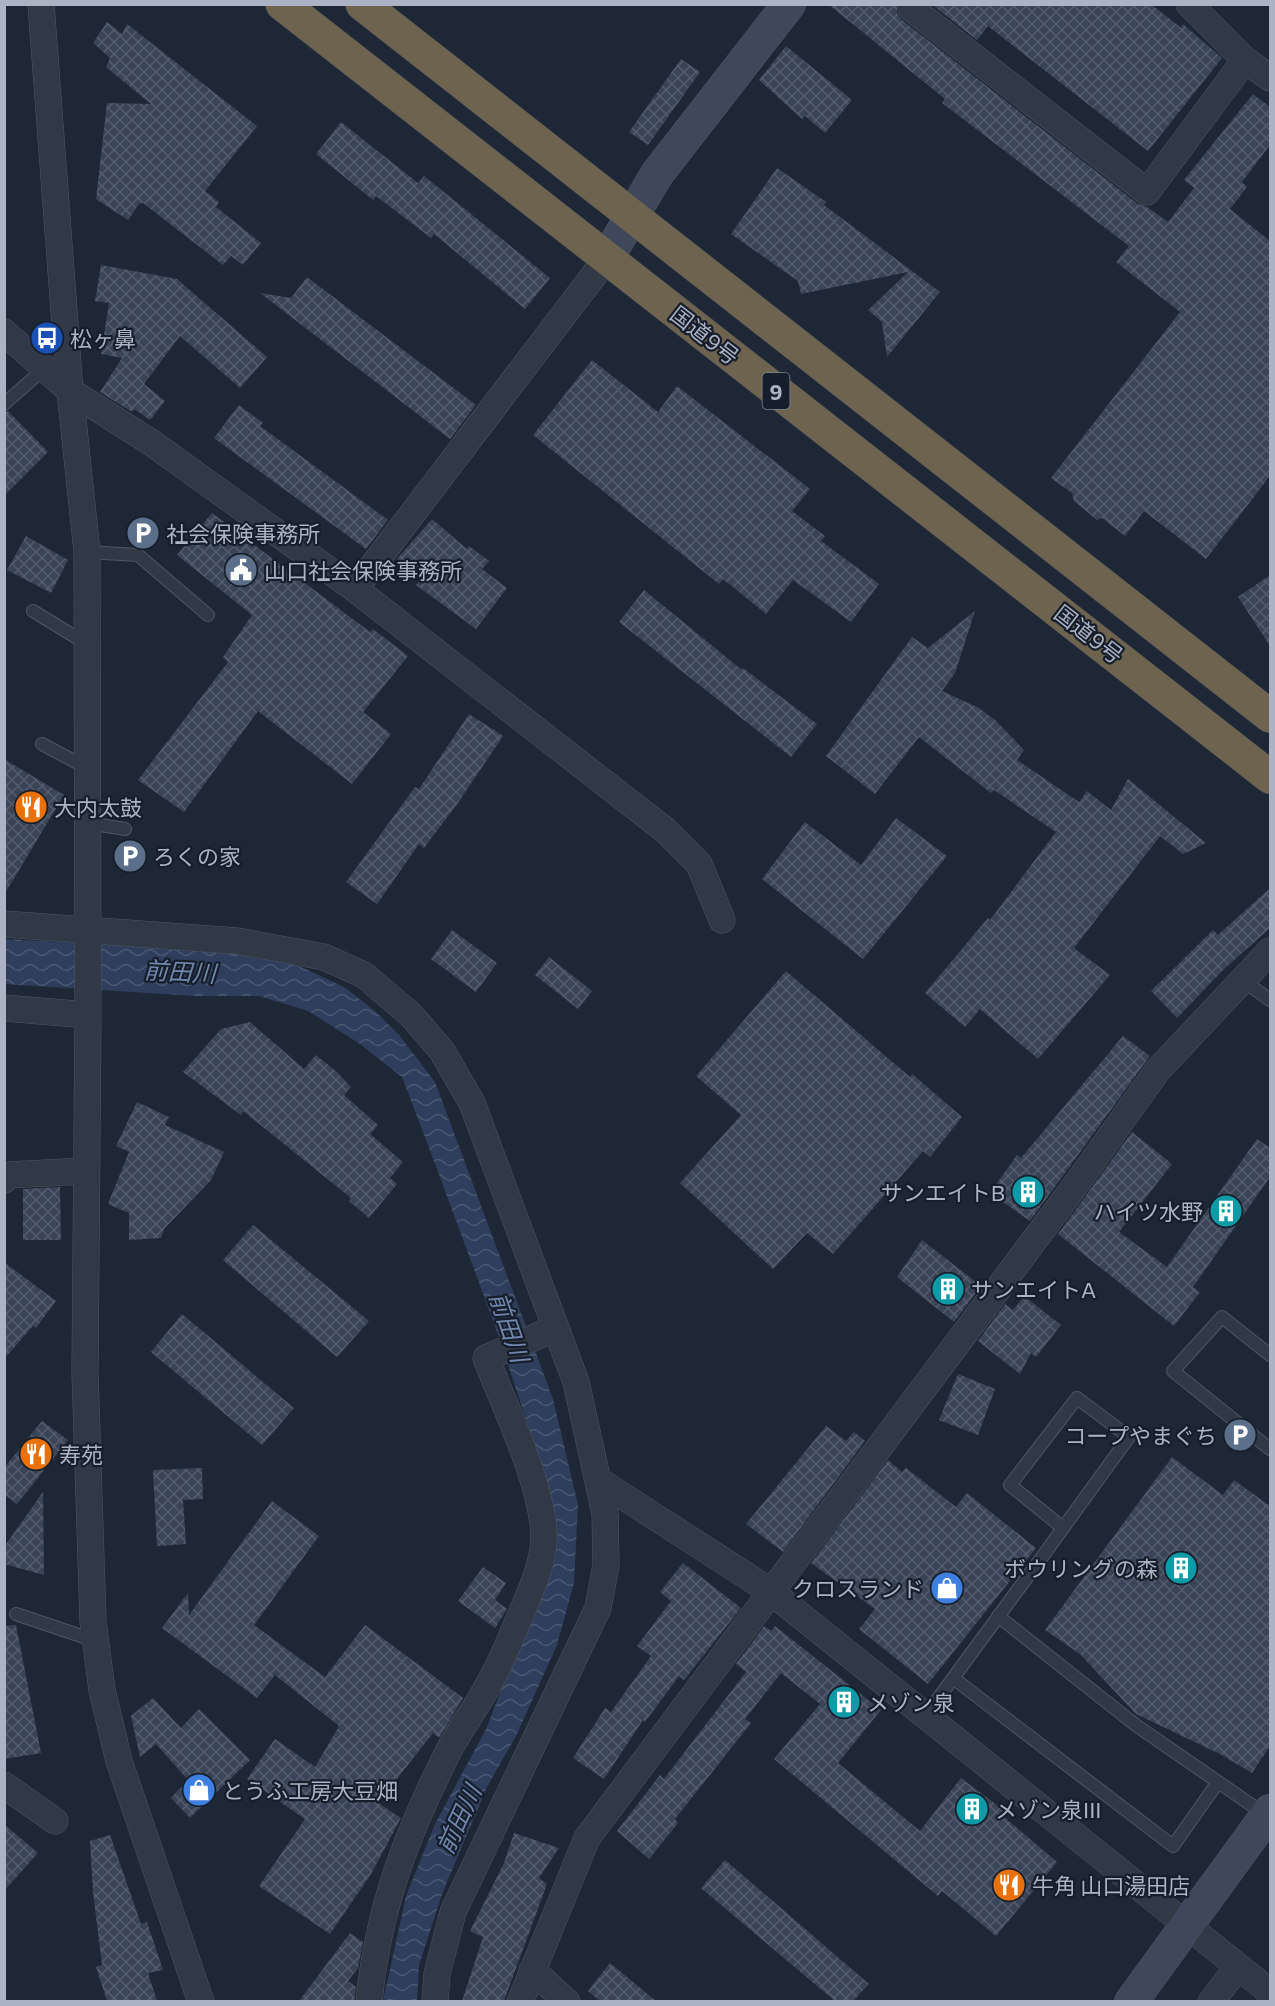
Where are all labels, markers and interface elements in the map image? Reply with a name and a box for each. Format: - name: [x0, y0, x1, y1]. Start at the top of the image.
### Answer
- street label: 国道9号: [665, 300, 745, 370]
- bus stop icon: 松ヶ鼻: [29, 320, 65, 356]
- place label: 松ヶ鼻: [70, 325, 136, 352]
- road number: 9: [762, 373, 790, 409]
- parking icon: 社会保険事務所: [125, 515, 161, 551]
- place label: 社会保険事務所: [166, 520, 320, 547]
- public building icon: 山口社会保険事務所: [223, 552, 259, 588]
- place label: 山口社会保険事務所: [264, 557, 462, 584]
- street label: 国道9号: [1049, 599, 1129, 669]
- restaurant icon: 大内太鼓: [13, 789, 49, 825]
- place label: 大内太鼓: [54, 794, 142, 821]
- parking icon: ろくの家: [112, 838, 148, 874]
- place label: ろくの家: [153, 843, 241, 870]
- water label: 前田川: [143, 955, 220, 988]
- building icon: サンエイトB: [1010, 1174, 1046, 1210]
- place label: サンエイトB: [881, 1179, 1005, 1206]
- building icon: ハイツ水野: [1208, 1193, 1244, 1229]
- place label: ハイツ水野: [1093, 1198, 1203, 1225]
- building icon: サンエイトA: [930, 1271, 966, 1307]
- place label: サンエイトA: [971, 1276, 1096, 1303]
- water label: 前田川: [485, 1288, 536, 1369]
- parking icon: コープやまぐち: [1222, 1417, 1258, 1453]
- place label: コープやまぐち: [1064, 1422, 1217, 1449]
- restaurant icon: 寿苑: [18, 1436, 54, 1472]
- place label: 寿苑: [59, 1441, 103, 1468]
- building icon: ボウリングの森: [1163, 1550, 1199, 1586]
- place label: ボウリングの森: [1004, 1555, 1158, 1582]
- shop icon: クロスランド: [929, 1570, 965, 1606]
- place label: クロスランド: [792, 1575, 924, 1602]
- building icon: メゾン泉: [826, 1684, 862, 1720]
- place label: メゾン泉: [867, 1689, 955, 1716]
- shop icon: とうふ工房大豆畑: [181, 1772, 217, 1808]
- place label: とうふ工房大豆畑: [222, 1777, 398, 1804]
- water label: 前田川: [430, 1778, 488, 1858]
- building icon: メゾン泉III: [954, 1791, 990, 1827]
- place label: メゾン泉III: [995, 1796, 1101, 1823]
- restaurant icon: 牛角 山口湯田店: [991, 1867, 1027, 1903]
- place label: 牛角 山口湯田店: [1032, 1872, 1190, 1899]

